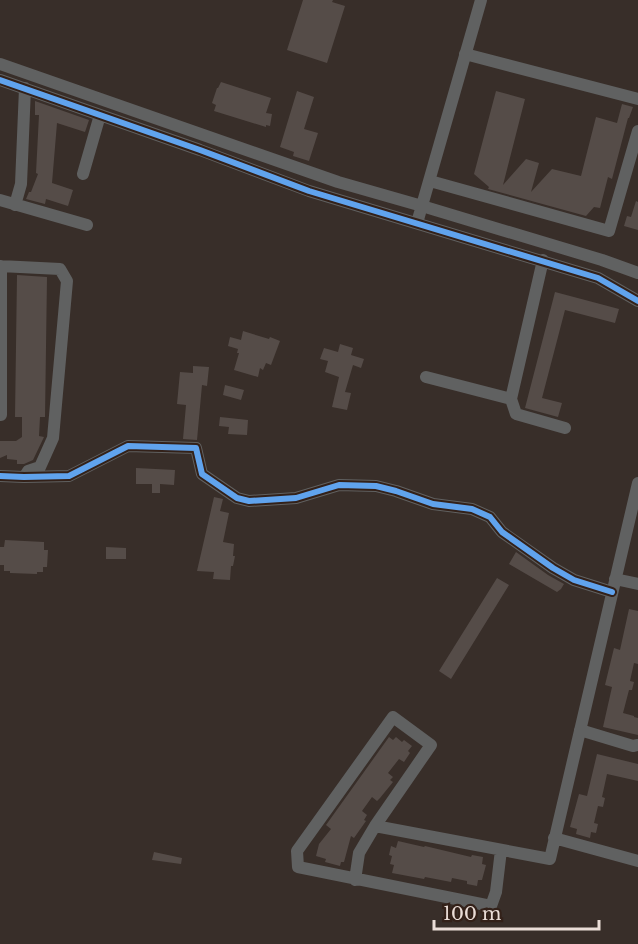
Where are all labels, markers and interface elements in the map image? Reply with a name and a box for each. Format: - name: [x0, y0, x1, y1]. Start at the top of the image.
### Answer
- scale bar: [434, 893, 599, 931]
- text: 100 m: [443, 903, 501, 925]

